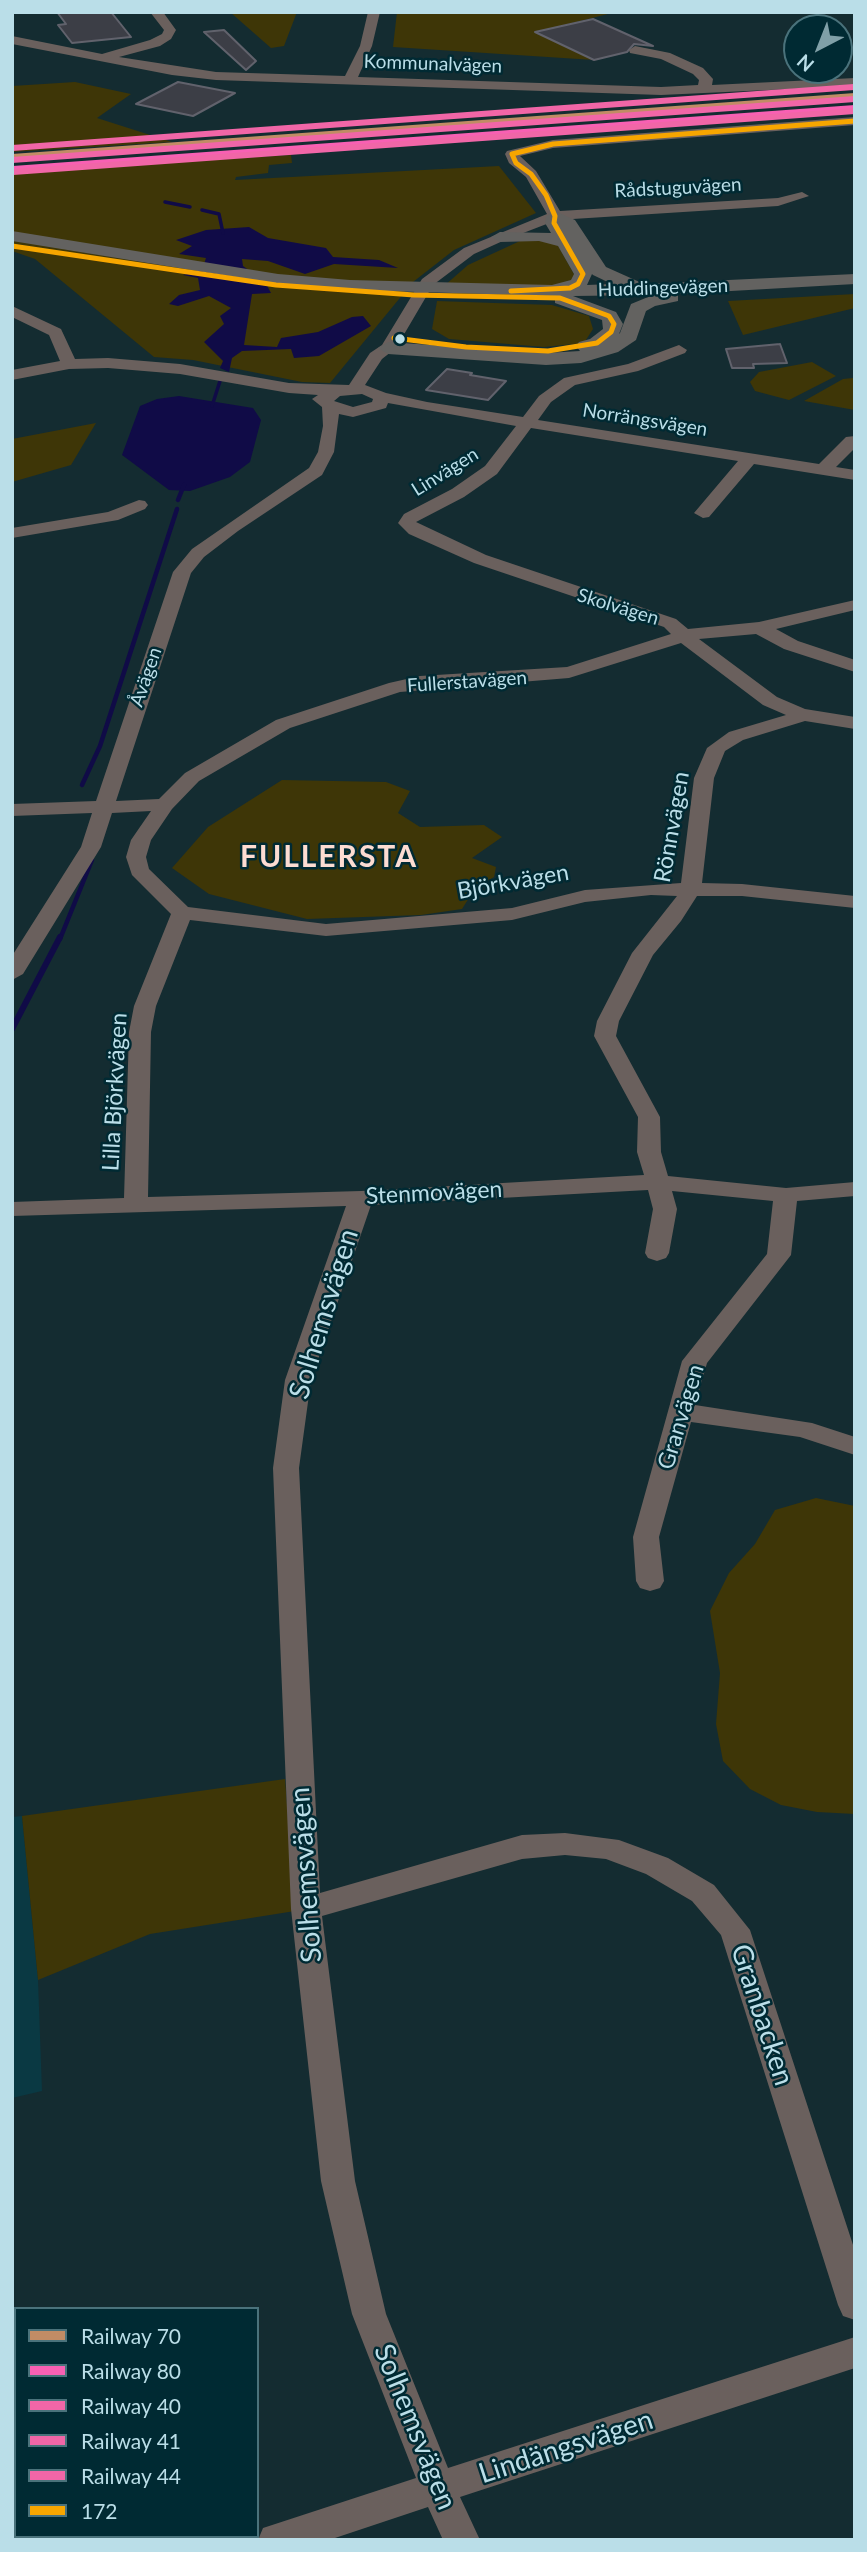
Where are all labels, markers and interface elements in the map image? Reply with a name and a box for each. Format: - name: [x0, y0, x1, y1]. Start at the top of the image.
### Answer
- north arrow: [783, 14, 853, 84]
- street label: Kommunalvägen: [363, 50, 503, 78]
- text: N: [792, 50, 818, 77]
- street label: Rådstuguvägen: [614, 173, 742, 203]
- street label: Huddingevägen: [597, 274, 729, 302]
- unlabelled marker: [393, 332, 407, 346]
- street label: Norrängsvägen: [581, 399, 709, 441]
- street label: Linvägen: [408, 443, 482, 501]
- street label: Skolvägen: [575, 584, 661, 630]
- street label: Åvägen: [125, 644, 167, 710]
- street label: Fullerstavägen: [406, 666, 528, 698]
- street label: Rönnvägen: [649, 769, 695, 885]
- district label: FULLERSTA: [241, 839, 417, 875]
- street label: Björkvägen: [455, 859, 571, 905]
- street label: Lilla Björkvägen: [97, 1012, 133, 1172]
- street label: Stenmovägen: [365, 1176, 503, 1210]
- street label: Solhemsvägen: [282, 1225, 366, 1403]
- street label: Granvägen: [652, 1361, 710, 1473]
- street label: Solhemsvägen: [283, 1786, 329, 1964]
- street label: Granbacken: [723, 1940, 801, 2090]
- legend: [14, 2307, 259, 2538]
- text: Railway 70: [81, 2323, 181, 2348]
- street label: Solhemsvägen: [367, 2339, 463, 2515]
- text: Railway 80: [81, 2358, 181, 2383]
- text: Railway 40: [81, 2393, 181, 2418]
- street label: Lindängsvägen: [475, 2403, 657, 2491]
- text: Railway 41: [81, 2428, 181, 2453]
- text: Railway 44: [81, 2463, 181, 2488]
- text: 172: [81, 2498, 118, 2523]

